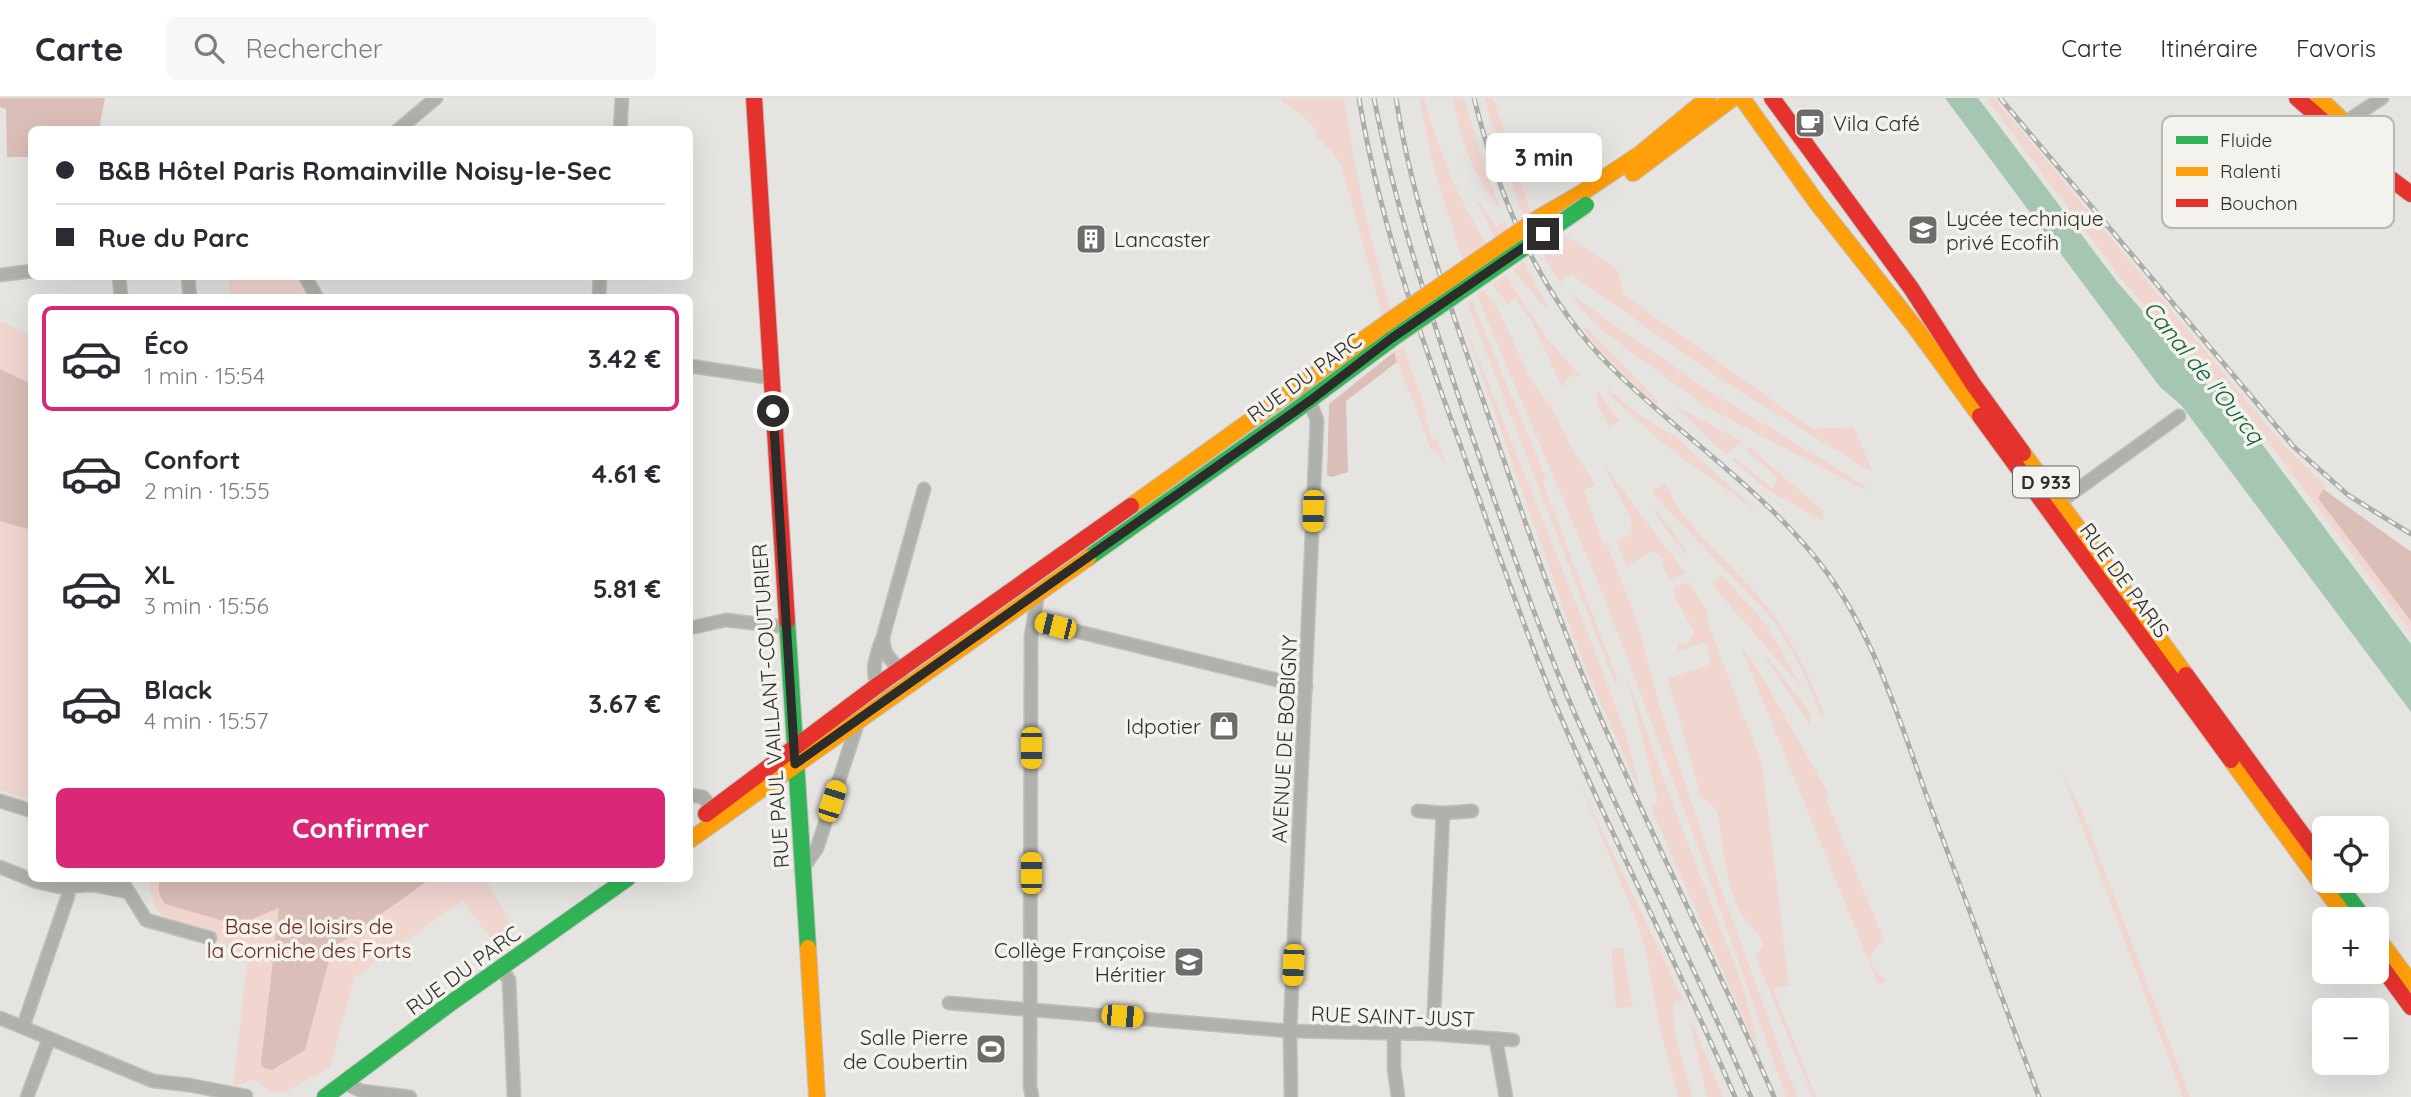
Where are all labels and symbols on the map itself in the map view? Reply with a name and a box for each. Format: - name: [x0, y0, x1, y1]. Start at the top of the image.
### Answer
- cafe icon: Vila Café: [1793, 106, 1827, 140]
- place label: Vila Café: [1833, 110, 1920, 136]
- legend: [2162, 116, 2394, 228]
- text: Fluide: [2220, 128, 2272, 152]
- callout: 3 min: [1485, 132, 1601, 181]
- text: Ralenti: [2220, 159, 2281, 183]
- text: Bouchon: [2220, 191, 2298, 215]
- place label: Lycée technique privé Ecofih: [1946, 205, 2104, 255]
- school or university icon: Lycée technique privé Ecofih: [1906, 213, 1940, 247]
- route end: [1527, 218, 1559, 250]
- building icon: Lancaster: [1074, 222, 1108, 256]
- place label: Lancaster: [1114, 226, 1210, 252]
- water label: Canal de l'Ourcq: [2137, 295, 2271, 450]
- street label: RUE DU PARC: [1242, 327, 1367, 427]
- route start: [757, 395, 789, 427]
- road number: D 933: [2013, 466, 2079, 498]
- car: [1302, 490, 1325, 532]
- street label: RUE DE PARIS: [2075, 517, 2175, 643]
- street label: RUE PAUL VAILLANT-COUTURIER: [746, 543, 794, 869]
- car: [1033, 611, 1078, 641]
- street label: AVENUE DE BOBIGNY: [1266, 634, 1302, 844]
- shop icon: Idpotier: [1207, 709, 1241, 743]
- place label: Idpotier: [1126, 713, 1201, 739]
- car: [1021, 727, 1042, 769]
- car: [816, 778, 849, 824]
- car: [1021, 852, 1042, 894]
- park label: Base de loisirs de la Corniche des Forts: [207, 913, 411, 963]
- street label: RUE DU PARC: [401, 920, 526, 1020]
- place label: Collège Françoise Héritier: [994, 937, 1166, 987]
- car: [1282, 943, 1305, 987]
- school or university icon: Collège Françoise Héritier: [1172, 945, 1206, 979]
- street label: RUE SAINT-JUST: [1310, 1000, 1476, 1032]
- car: [1101, 1004, 1144, 1028]
- place label: Salle Pierre de Coubertin: [843, 1024, 968, 1074]
- sports icon: Salle Pierre de Coubertin: [974, 1032, 1008, 1066]

